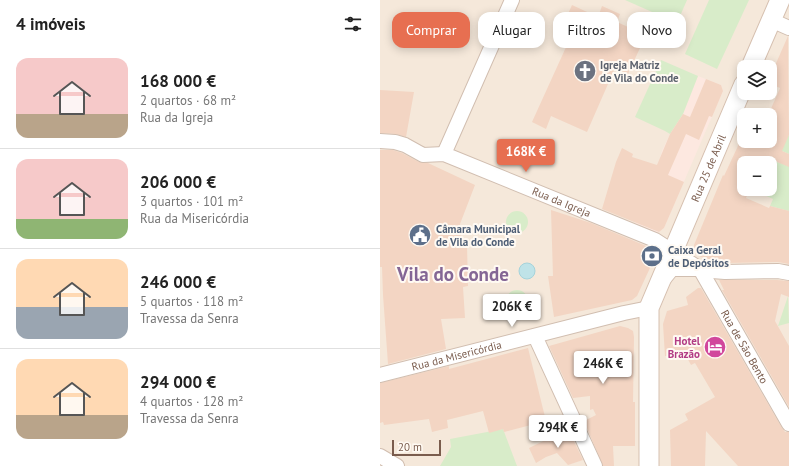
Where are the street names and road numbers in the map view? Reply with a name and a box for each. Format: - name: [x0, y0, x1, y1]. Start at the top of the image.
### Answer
- street label: Rua 25 de Abril: [688, 131, 729, 204]
- street label: Rua da Igreja: [530, 184, 593, 220]
- street label: Rua de São Bento: [718, 307, 771, 386]
- street label: Rua da Misericórdia: [410, 337, 503, 374]

